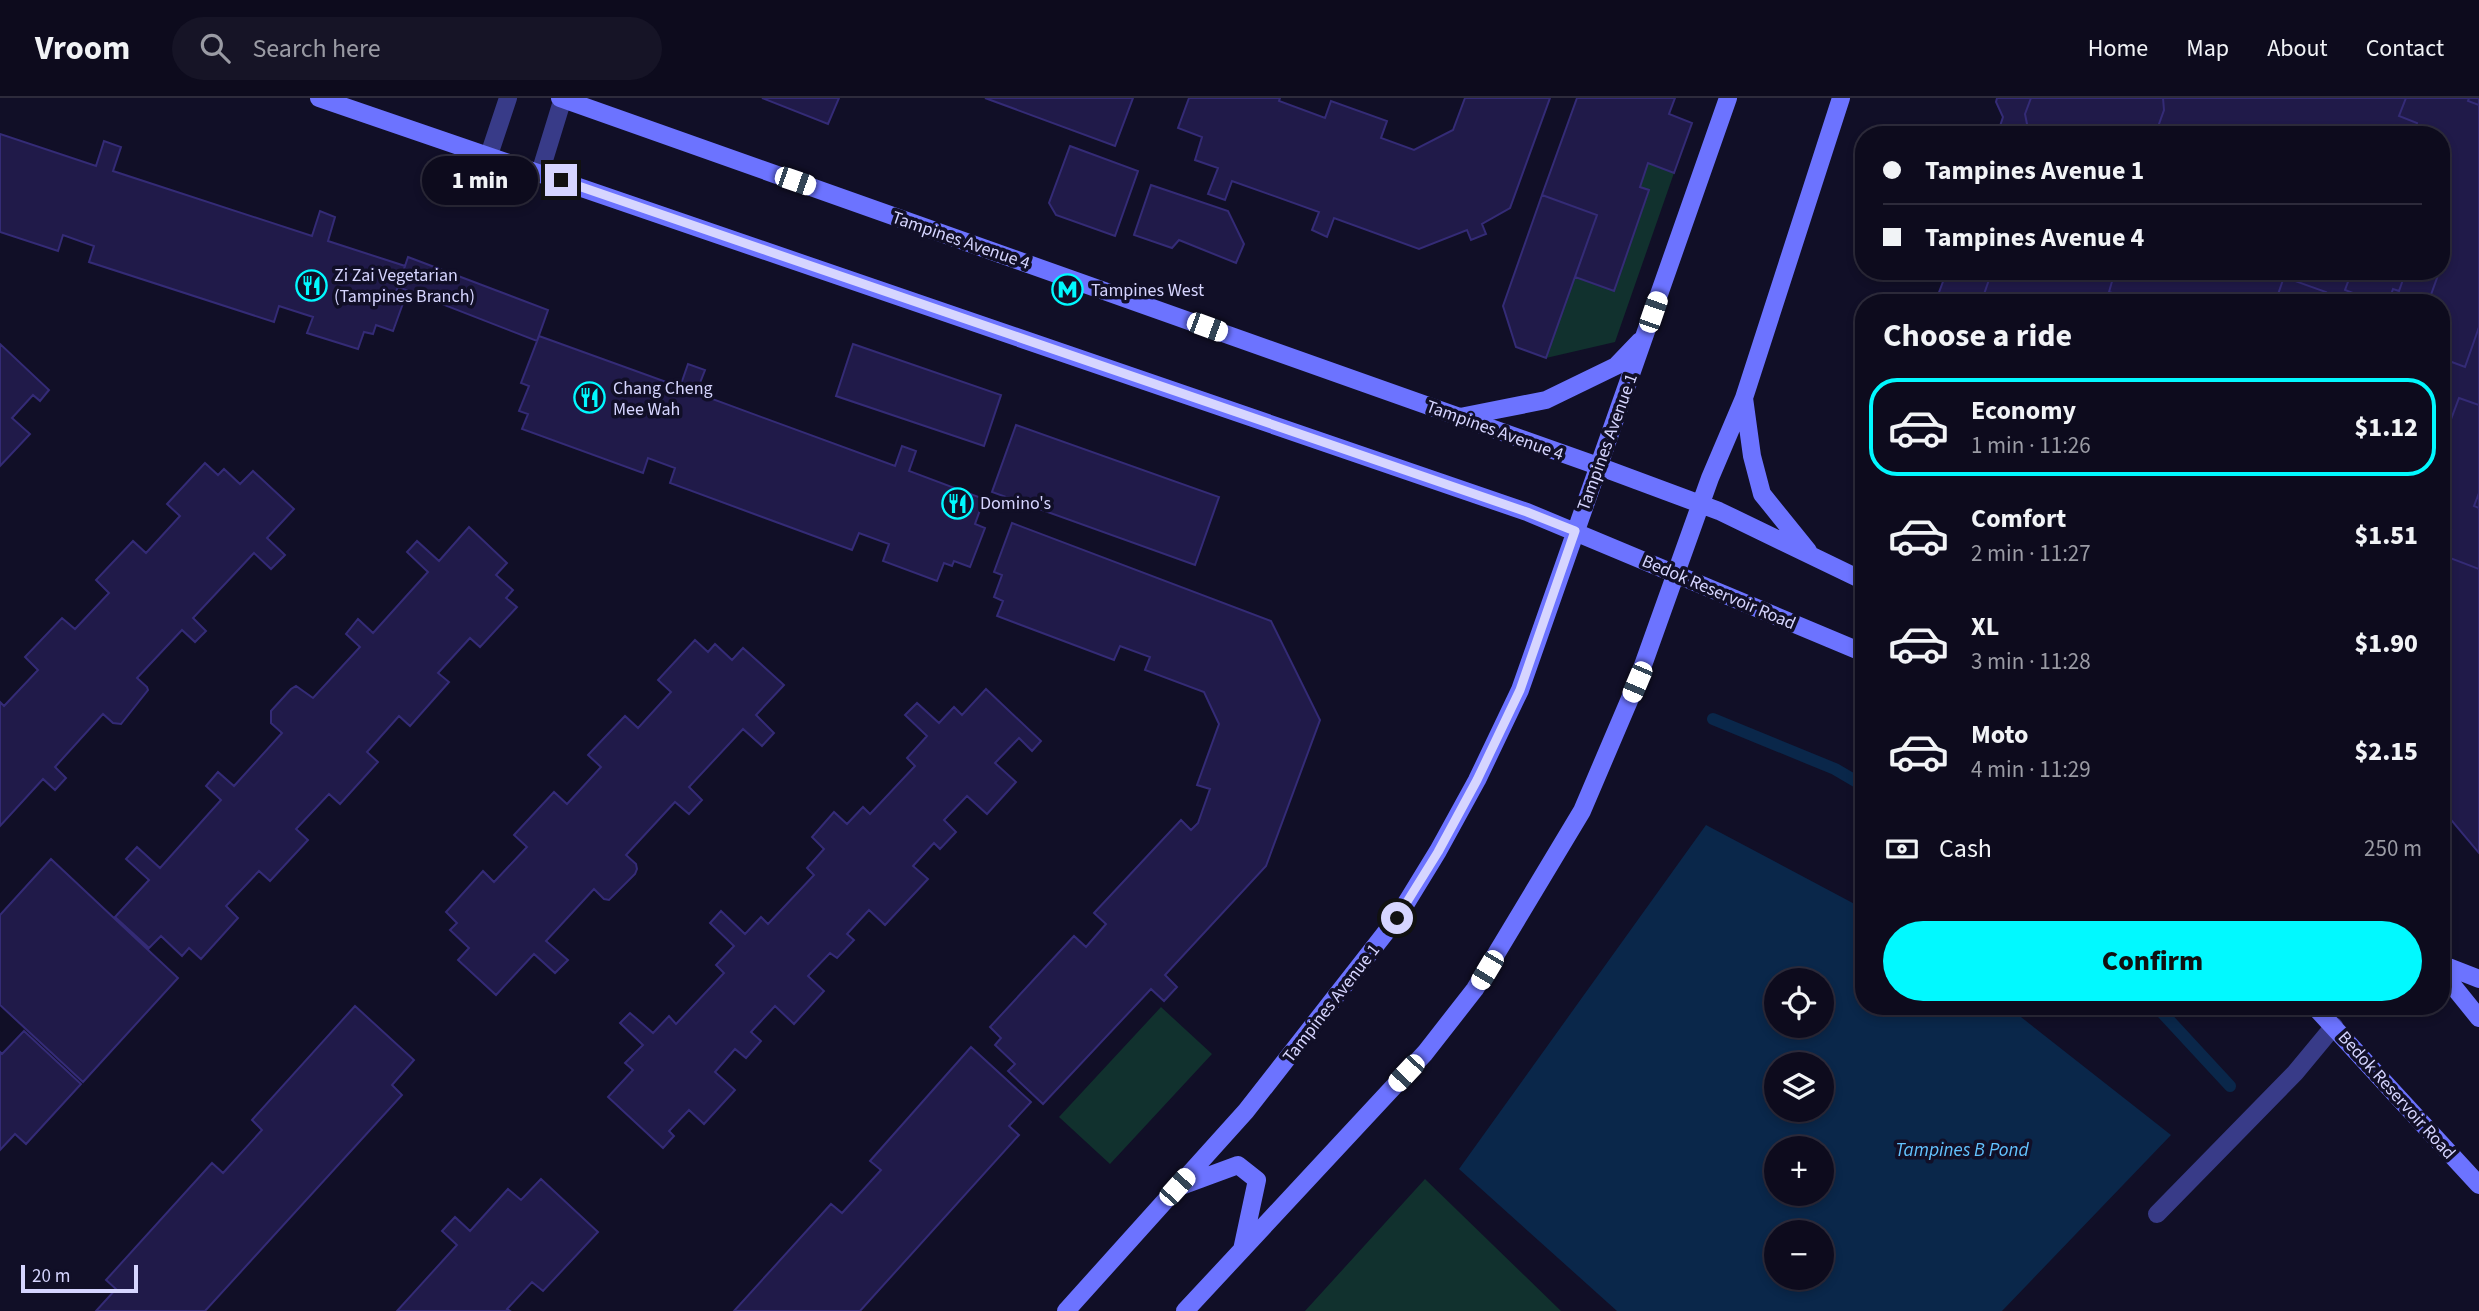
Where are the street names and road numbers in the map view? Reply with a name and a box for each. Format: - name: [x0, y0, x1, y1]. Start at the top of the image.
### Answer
- street label: Tampines Avenue 4: [888, 205, 1033, 276]
- street label: Tampines Avenue 1: [1571, 370, 1644, 514]
- street label: Tampines Avenue 4: [1423, 394, 1567, 467]
- street label: Bedok Reservoir Road: [1638, 549, 1800, 636]
- street label: Tampines Avenue 1: [1277, 939, 1386, 1068]
- street label: Bedok Reservoir Road: [2332, 1026, 2461, 1165]

